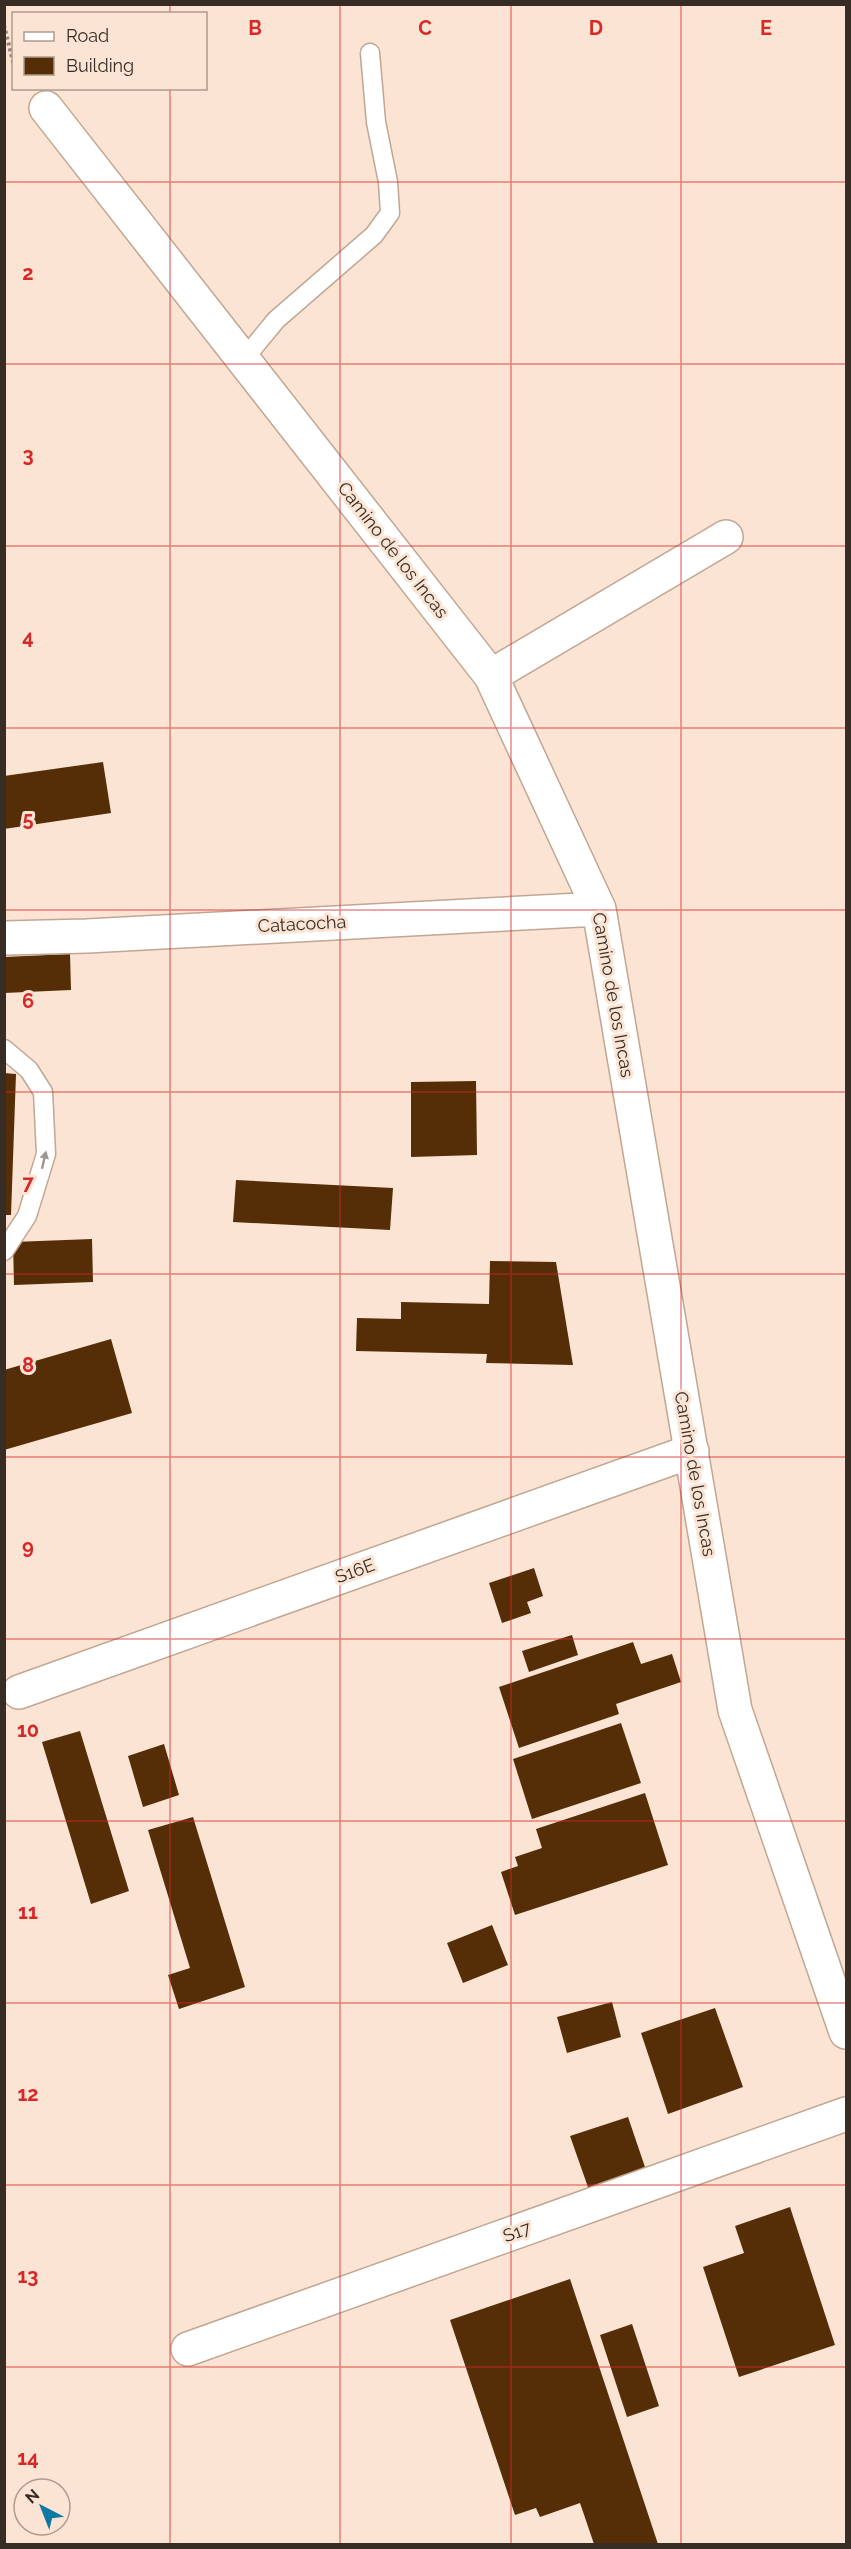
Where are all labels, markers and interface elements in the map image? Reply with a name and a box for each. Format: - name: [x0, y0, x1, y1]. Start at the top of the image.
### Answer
- legend: [12, 12, 207, 90]
- text: B: [248, 16, 262, 40]
- text: C: [418, 16, 432, 40]
- text: D: [589, 16, 603, 40]
- text: E: [760, 16, 772, 40]
- text: Road: [66, 25, 109, 46]
- text: Building: [66, 55, 134, 76]
- text: 2: [22, 261, 34, 285]
- text: 3: [22, 443, 34, 467]
- street label: Camino de los Incas: [334, 477, 453, 622]
- text: 4: [22, 625, 34, 649]
- text: 5: [22, 807, 34, 831]
- street label: Catacocha: [257, 911, 347, 936]
- street label: Camino de los Incas: [589, 911, 638, 1079]
- text: 6: [22, 989, 34, 1013]
- one-way arrow: [39, 1151, 49, 1169]
- text: 7: [22, 1171, 34, 1195]
- text: 8: [22, 1353, 34, 1377]
- street label: Camino de los Incas: [671, 1390, 720, 1558]
- text: 9: [22, 1535, 34, 1559]
- street label: S16E: [332, 1554, 377, 1587]
- text: 10: [17, 1718, 39, 1742]
- text: 11: [18, 1900, 38, 1924]
- text: 12: [17, 2082, 39, 2106]
- street label: S17: [500, 2217, 534, 2246]
- text: 13: [17, 2264, 39, 2288]
- text: 14: [17, 2446, 39, 2470]
- north arrow: [12, 2477, 72, 2537]
- text: N: [21, 2485, 43, 2507]

